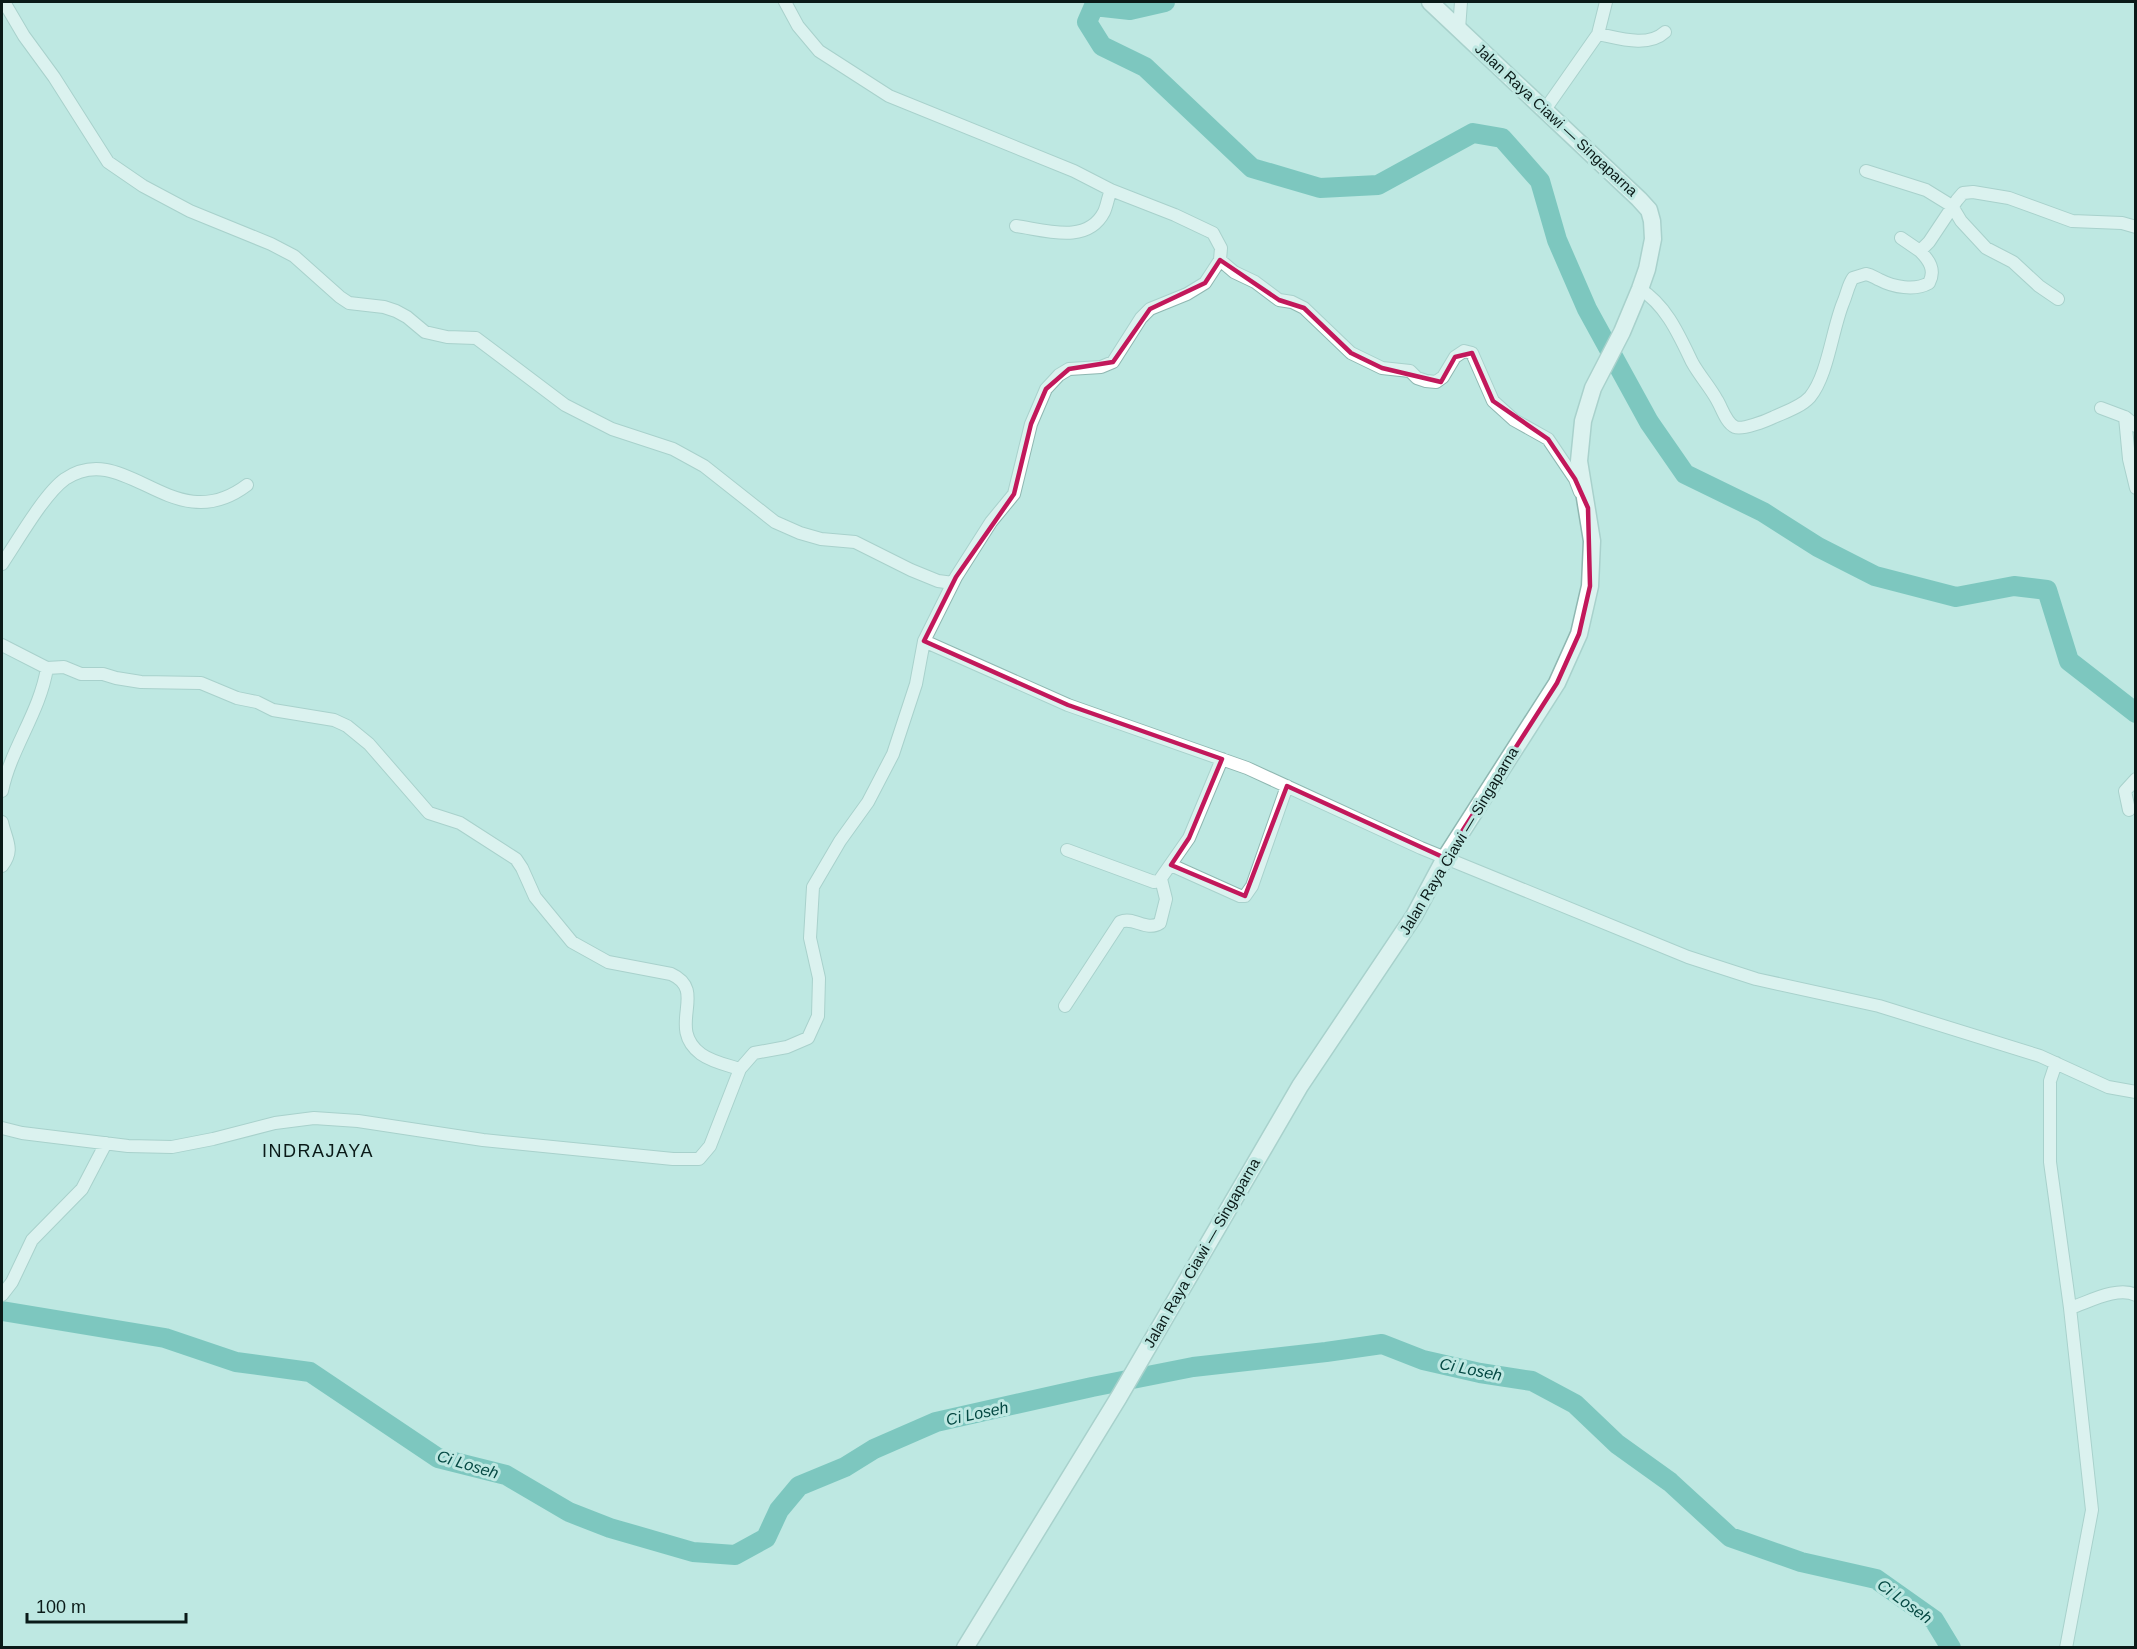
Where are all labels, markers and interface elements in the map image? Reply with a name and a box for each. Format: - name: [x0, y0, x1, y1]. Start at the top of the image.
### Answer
- street label: Jalan Raya Ciawi — Singaparna: [1472, 40, 1642, 200]
- street label: Jalan Raya Ciawi — Singaparna: [1396, 743, 1522, 938]
- district label: INDRAJAYA: [262, 1141, 374, 1161]
- street label: Jalan Raya Ciawi — Singaparna: [1140, 1154, 1263, 1351]
- water label: Ci Loseh: [1438, 1355, 1504, 1384]
- water label: Ci Loseh: [944, 1399, 1010, 1428]
- water label: Ci Loseh: [435, 1447, 501, 1482]
- water label: Ci Loseh: [1874, 1576, 1935, 1627]
- scale bar: [27, 1586, 186, 1624]
- text: 100 m: [36, 1597, 86, 1617]

